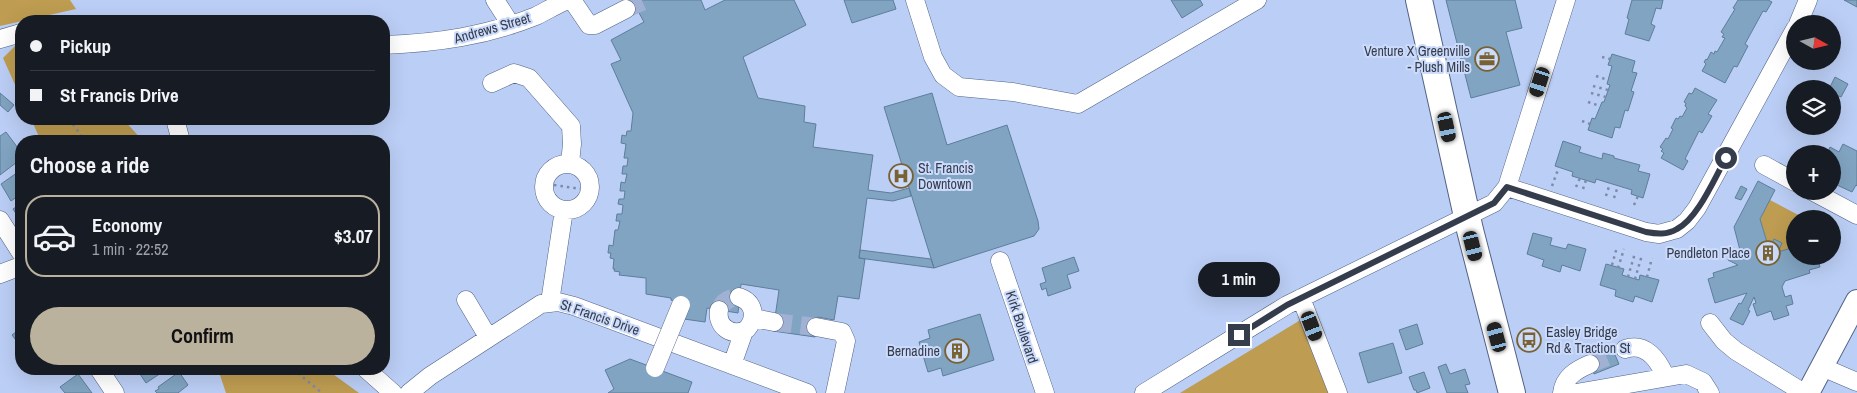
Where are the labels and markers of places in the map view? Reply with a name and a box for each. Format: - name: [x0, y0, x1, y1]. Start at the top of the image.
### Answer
- place label: Venture X Greenville - Plush Mills: [1364, 42, 1470, 76]
- office icon: Venture X Greenville - Plush Mills: [1474, 46, 1500, 72]
- place label: St. Francis Downtown: [918, 159, 974, 193]
- hospital icon: St. Francis Downtown: [888, 163, 914, 189]
- building icon: Pendleton Place: [1755, 240, 1781, 266]
- place label: Pendleton Place: [1666, 244, 1750, 262]
- place label: Easley Bridge Rd & Traction St: [1546, 323, 1630, 357]
- bus stop icon: Easley Bridge Rd & Traction St: [1516, 327, 1542, 353]
- building icon: Bernadine: [944, 338, 970, 364]
- place label: Bernadine: [887, 342, 940, 360]

